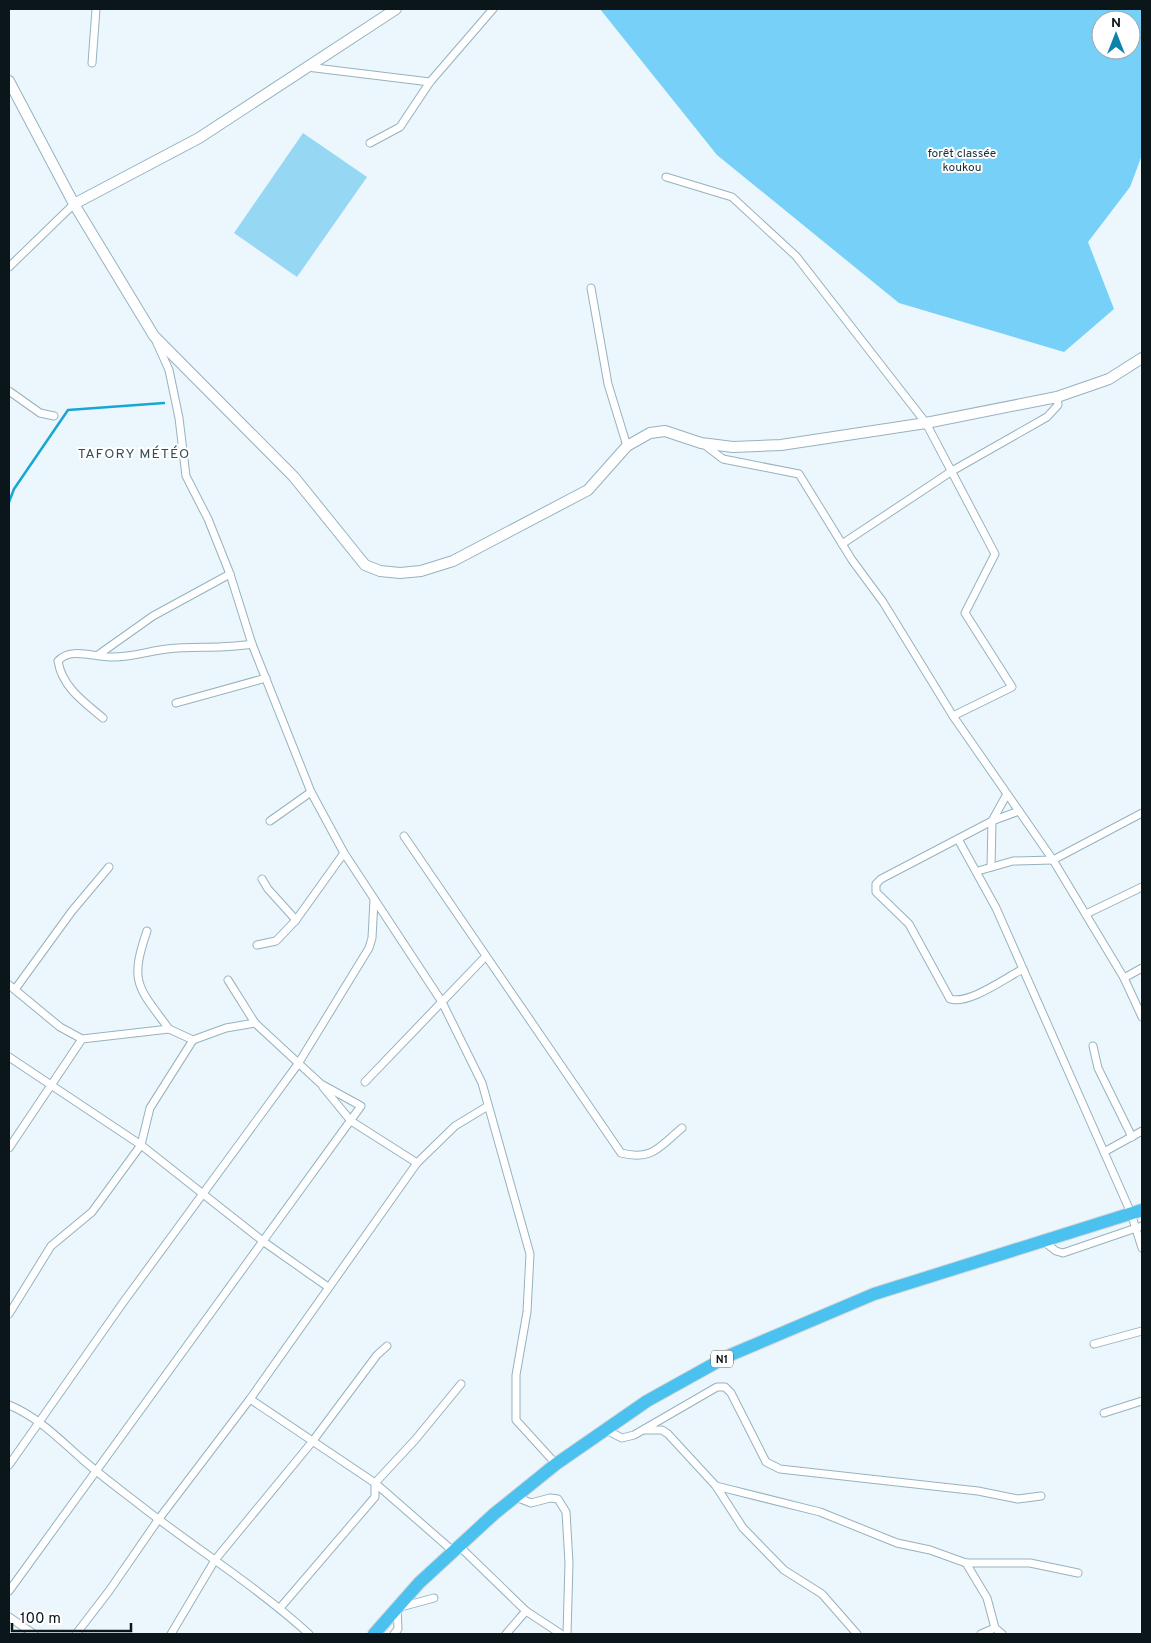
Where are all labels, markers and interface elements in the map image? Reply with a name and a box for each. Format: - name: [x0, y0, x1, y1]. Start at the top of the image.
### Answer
- north arrow: [1091, 10, 1141, 60]
- text: N: [1111, 15, 1121, 32]
- park label: forêt classée koukou: [928, 146, 996, 176]
- district label: TAFORY MÉTÉO: [78, 445, 190, 463]
- road number: N1: [711, 1350, 733, 1368]
- scale bar: [12, 1600, 131, 1632]
- text: 100 m: [20, 1610, 61, 1629]

